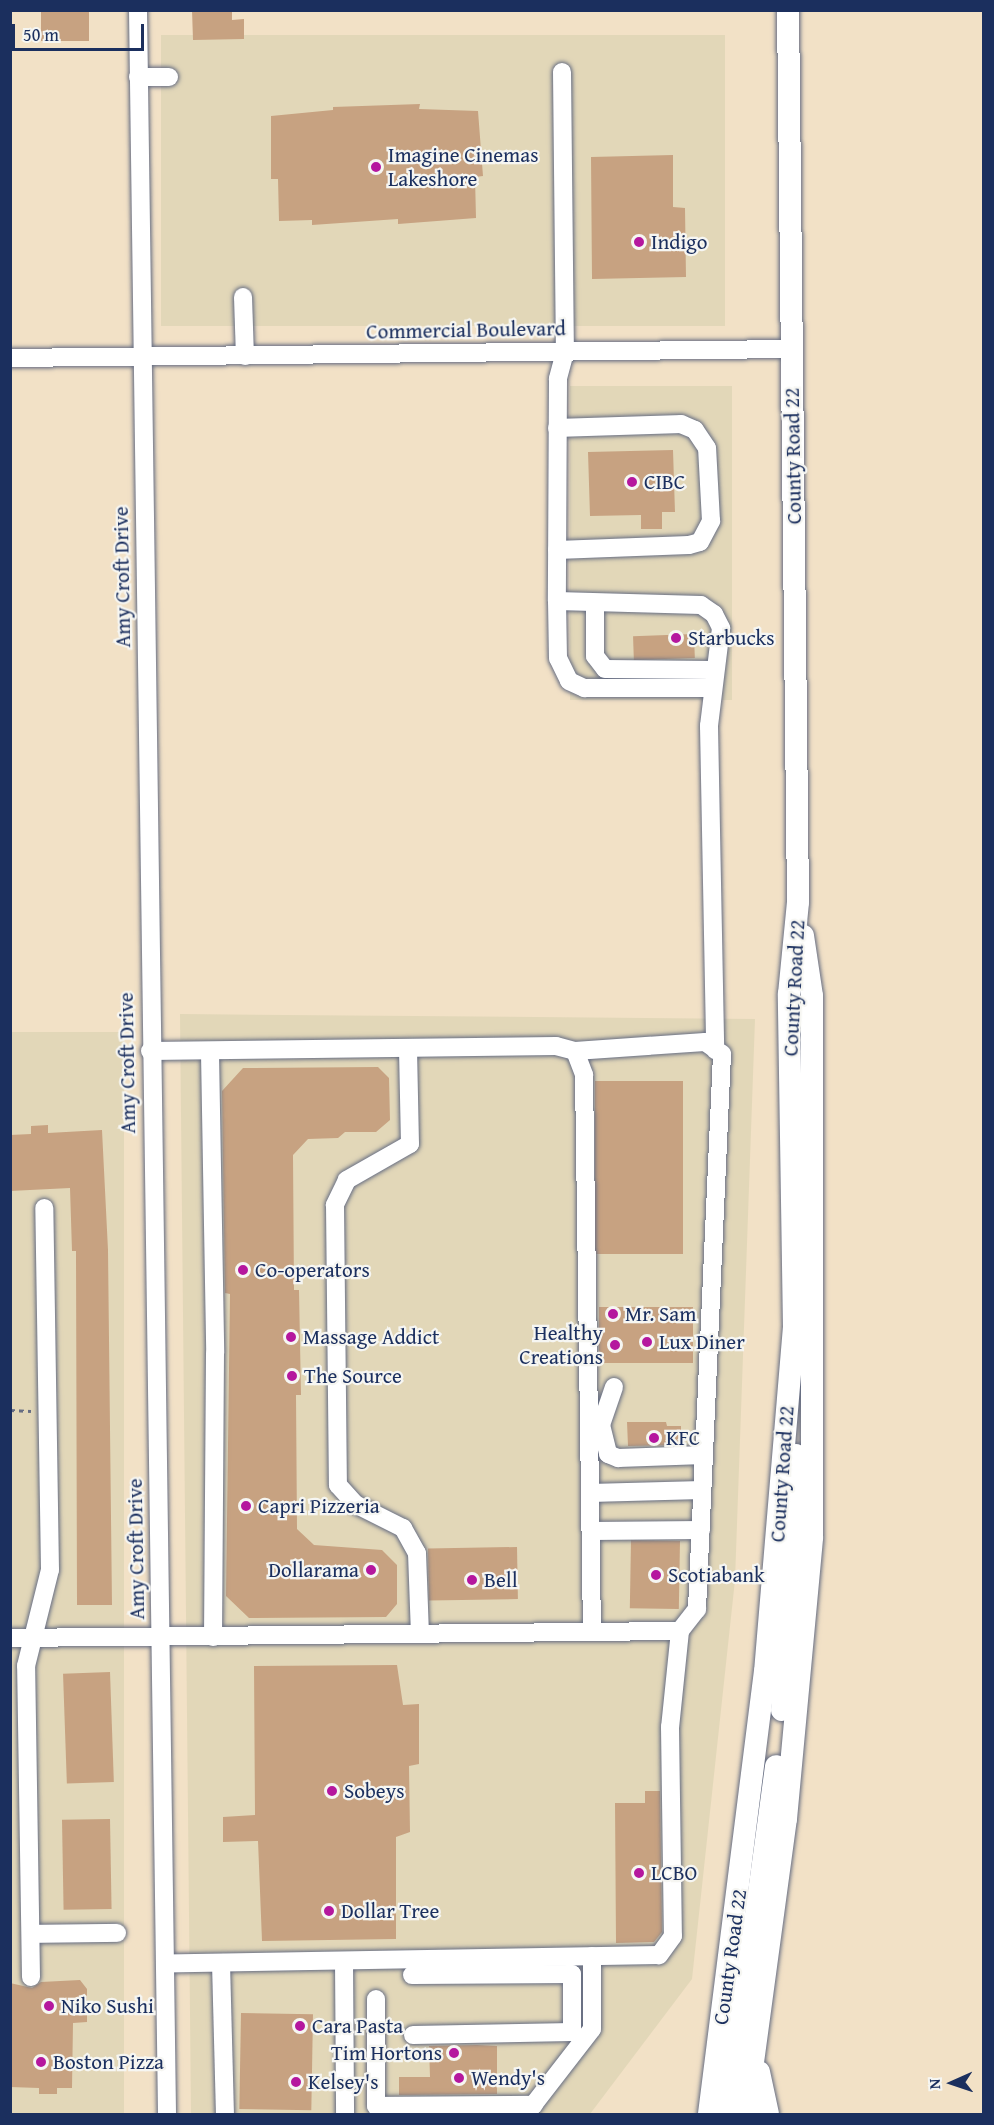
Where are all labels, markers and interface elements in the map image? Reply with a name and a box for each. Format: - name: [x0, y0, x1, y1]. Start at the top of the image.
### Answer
- scale bar: [15, 12, 147, 50]
- text: 50 m: [23, 21, 59, 48]
- place label: Imagine Cinemas Lakeshore: [388, 142, 539, 192]
- marker: Imagine Cinemas Lakeshore: [369, 160, 383, 174]
- place label: Indigo: [651, 229, 708, 255]
- marker: Indigo: [632, 235, 646, 249]
- street label: Commercial Boulevard: [366, 316, 566, 344]
- street label: County Road 22: [779, 388, 807, 524]
- place label: CIBC: [644, 469, 685, 495]
- marker: CIBC: [625, 475, 639, 489]
- street label: Amy Croft Drive: [108, 506, 136, 648]
- place label: Starbucks: [688, 625, 774, 651]
- marker: Starbucks: [669, 631, 683, 645]
- street label: County Road 22: [778, 919, 810, 1057]
- street label: Amy Croft Drive: [113, 992, 141, 1134]
- place label: Co-operators: [255, 1257, 370, 1283]
- marker: Co-operators: [236, 1263, 250, 1277]
- place label: Mr. Sam: [625, 1301, 696, 1327]
- marker: Mr. Sam: [606, 1307, 620, 1321]
- place label: Healthy Creations: [519, 1320, 603, 1370]
- place label: Massage Addict: [303, 1324, 439, 1350]
- place label: Lux Diner: [659, 1329, 745, 1355]
- marker: Massage Addict: [284, 1330, 298, 1344]
- marker: Lux Diner: [640, 1335, 654, 1349]
- marker: Healthy Creations: [608, 1338, 622, 1352]
- place label: The Source: [304, 1363, 402, 1389]
- marker: The Source: [285, 1369, 299, 1383]
- street label: County Road 22: [765, 1405, 799, 1543]
- place label: KFC: [666, 1425, 700, 1451]
- marker: KFC: [647, 1431, 661, 1445]
- street label: Amy Croft Drive: [122, 1478, 150, 1620]
- place label: Capri Pizzeria: [258, 1493, 380, 1519]
- marker: Capri Pizzeria: [239, 1499, 253, 1513]
- place label: Dollarama: [268, 1557, 359, 1583]
- place label: Scotiabank: [668, 1562, 765, 1588]
- marker: Dollarama: [364, 1563, 378, 1577]
- place label: Bell: [484, 1567, 518, 1593]
- marker: Scotiabank: [649, 1568, 663, 1582]
- marker: Bell: [465, 1573, 479, 1587]
- place label: Sobeys: [344, 1778, 404, 1804]
- marker: Sobeys: [325, 1784, 339, 1798]
- place label: LCBO: [651, 1860, 697, 1886]
- marker: LCBO: [632, 1866, 646, 1880]
- street label: County Road 22: [708, 1888, 752, 2026]
- place label: Dollar Tree: [341, 1898, 439, 1924]
- marker: Dollar Tree: [322, 1904, 336, 1918]
- place label: Niko Sushi: [61, 1993, 154, 2019]
- marker: Niko Sushi: [42, 1999, 56, 2013]
- place label: Cara Pasta: [312, 2013, 403, 2039]
- marker: Cara Pasta: [293, 2019, 307, 2033]
- place label: Tim Hortons: [331, 2040, 442, 2066]
- marker: Tim Hortons: [447, 2046, 461, 2060]
- place label: Boston Pizza: [53, 2049, 164, 2075]
- north arrow: [922, 2053, 982, 2113]
- marker: Boston Pizza: [34, 2055, 48, 2069]
- place label: Wendy's: [471, 2065, 545, 2091]
- place label: Kelsey's: [308, 2069, 379, 2095]
- marker: Wendy's: [452, 2071, 466, 2085]
- marker: Kelsey's: [289, 2075, 303, 2089]
- text: N: [922, 2078, 946, 2090]

